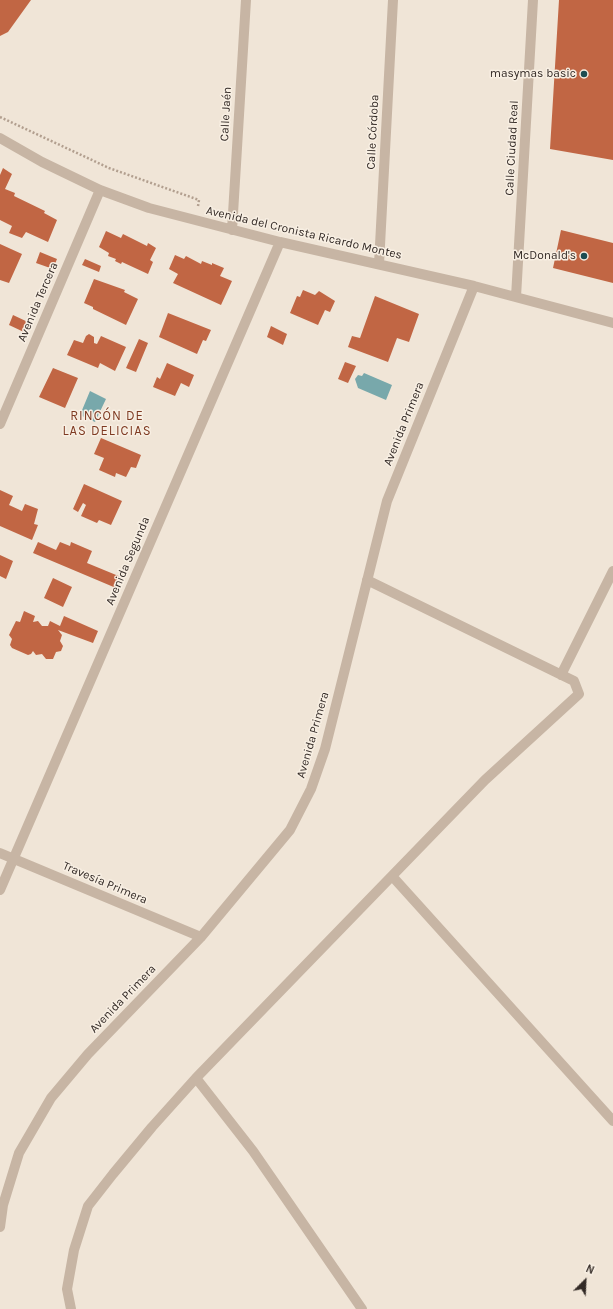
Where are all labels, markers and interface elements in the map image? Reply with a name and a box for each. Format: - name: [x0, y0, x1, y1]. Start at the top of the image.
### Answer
- place label: masymas basic: [490, 67, 576, 81]
- marker: masymas basic: [579, 69, 589, 79]
- street label: Calle Jaén: [217, 86, 235, 142]
- street label: Calle Córdoba: [364, 94, 382, 170]
- street label: Calle Ciudad Real: [502, 100, 522, 196]
- street label: Avenida del Cronista Ricardo Montes: [205, 203, 403, 263]
- place label: McDonald's: [513, 249, 576, 263]
- marker: McDonald's: [579, 251, 589, 261]
- street label: Avenida Tercera: [15, 260, 61, 344]
- street label: Avenida Primera: [381, 380, 427, 468]
- district label: RINCÓN DE LAS DELICIAS: [62, 408, 152, 439]
- street label: Avenida Segunda: [103, 515, 153, 607]
- street label: Avenida Primera: [294, 690, 332, 780]
- street label: Travesía Primera: [61, 859, 149, 907]
- street label: Avenida Primera: [87, 962, 159, 1036]
- north arrow: [565, 1261, 605, 1301]
- text: N: [584, 1262, 596, 1277]

